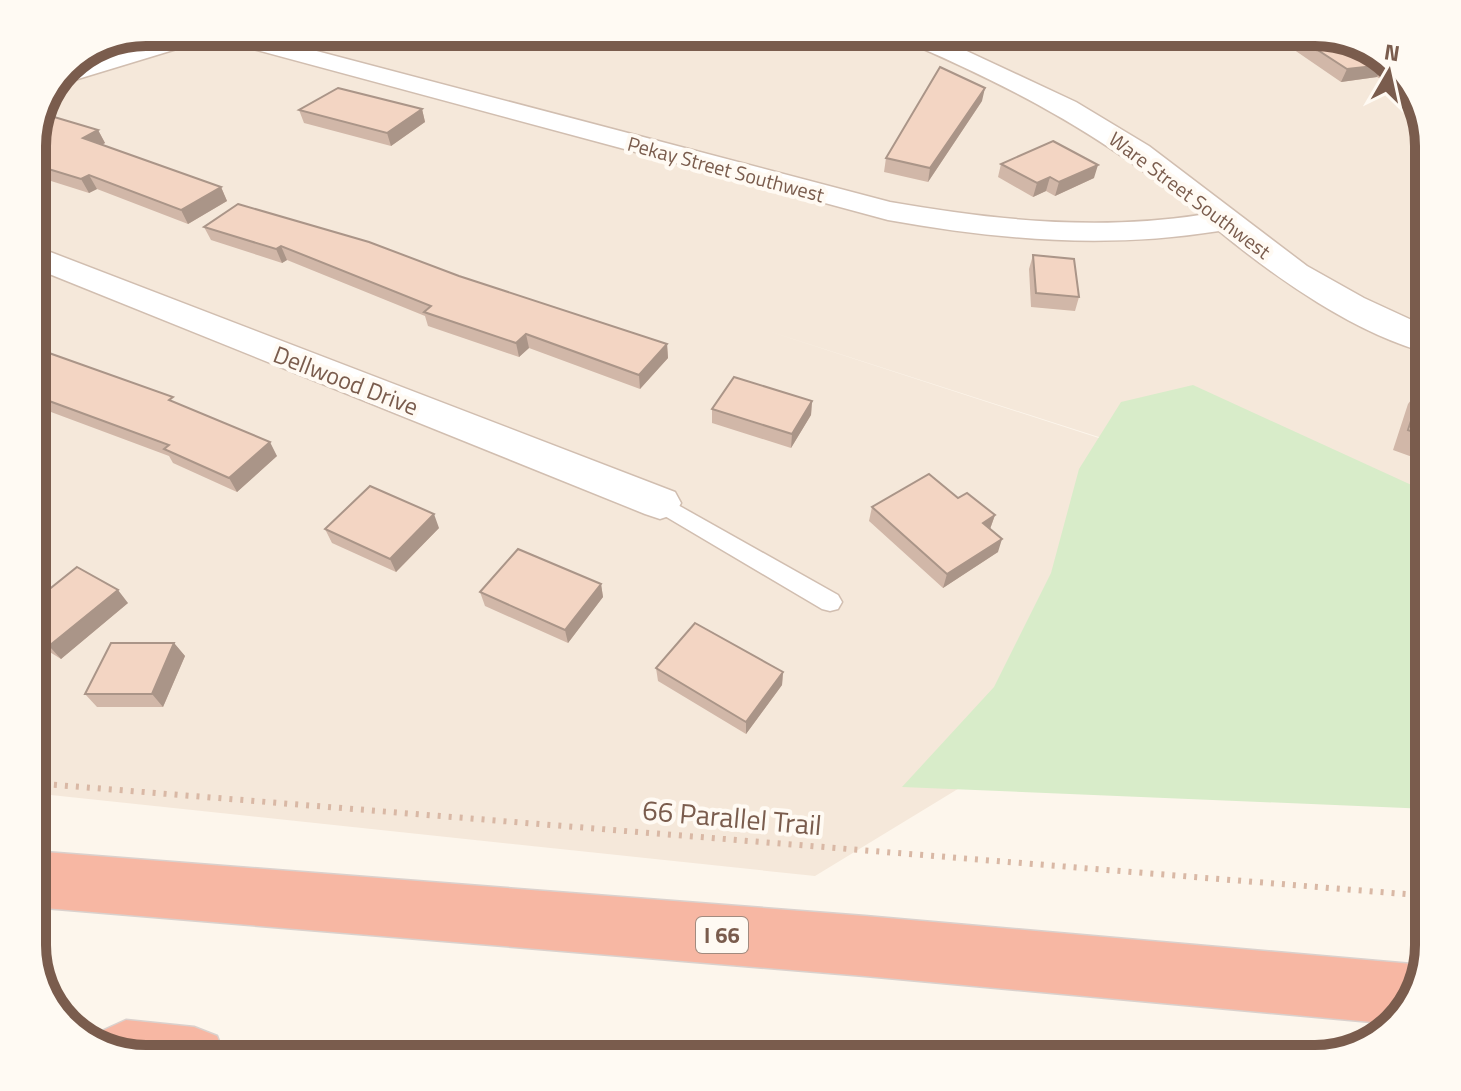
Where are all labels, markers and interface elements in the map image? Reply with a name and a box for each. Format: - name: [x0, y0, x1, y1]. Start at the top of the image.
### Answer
- north arrow: [1349, 32, 1429, 112]
- text: N: [1382, 34, 1402, 70]
- street label: Ware Street Southwest: [1102, 124, 1278, 266]
- street label: Pekay Street Southwest: [624, 128, 828, 210]
- street label: Dellwood Drive: [268, 336, 424, 424]
- street label: 66 Parallel Trail: [640, 788, 824, 846]
- road number: I 66: [696, 917, 748, 953]

